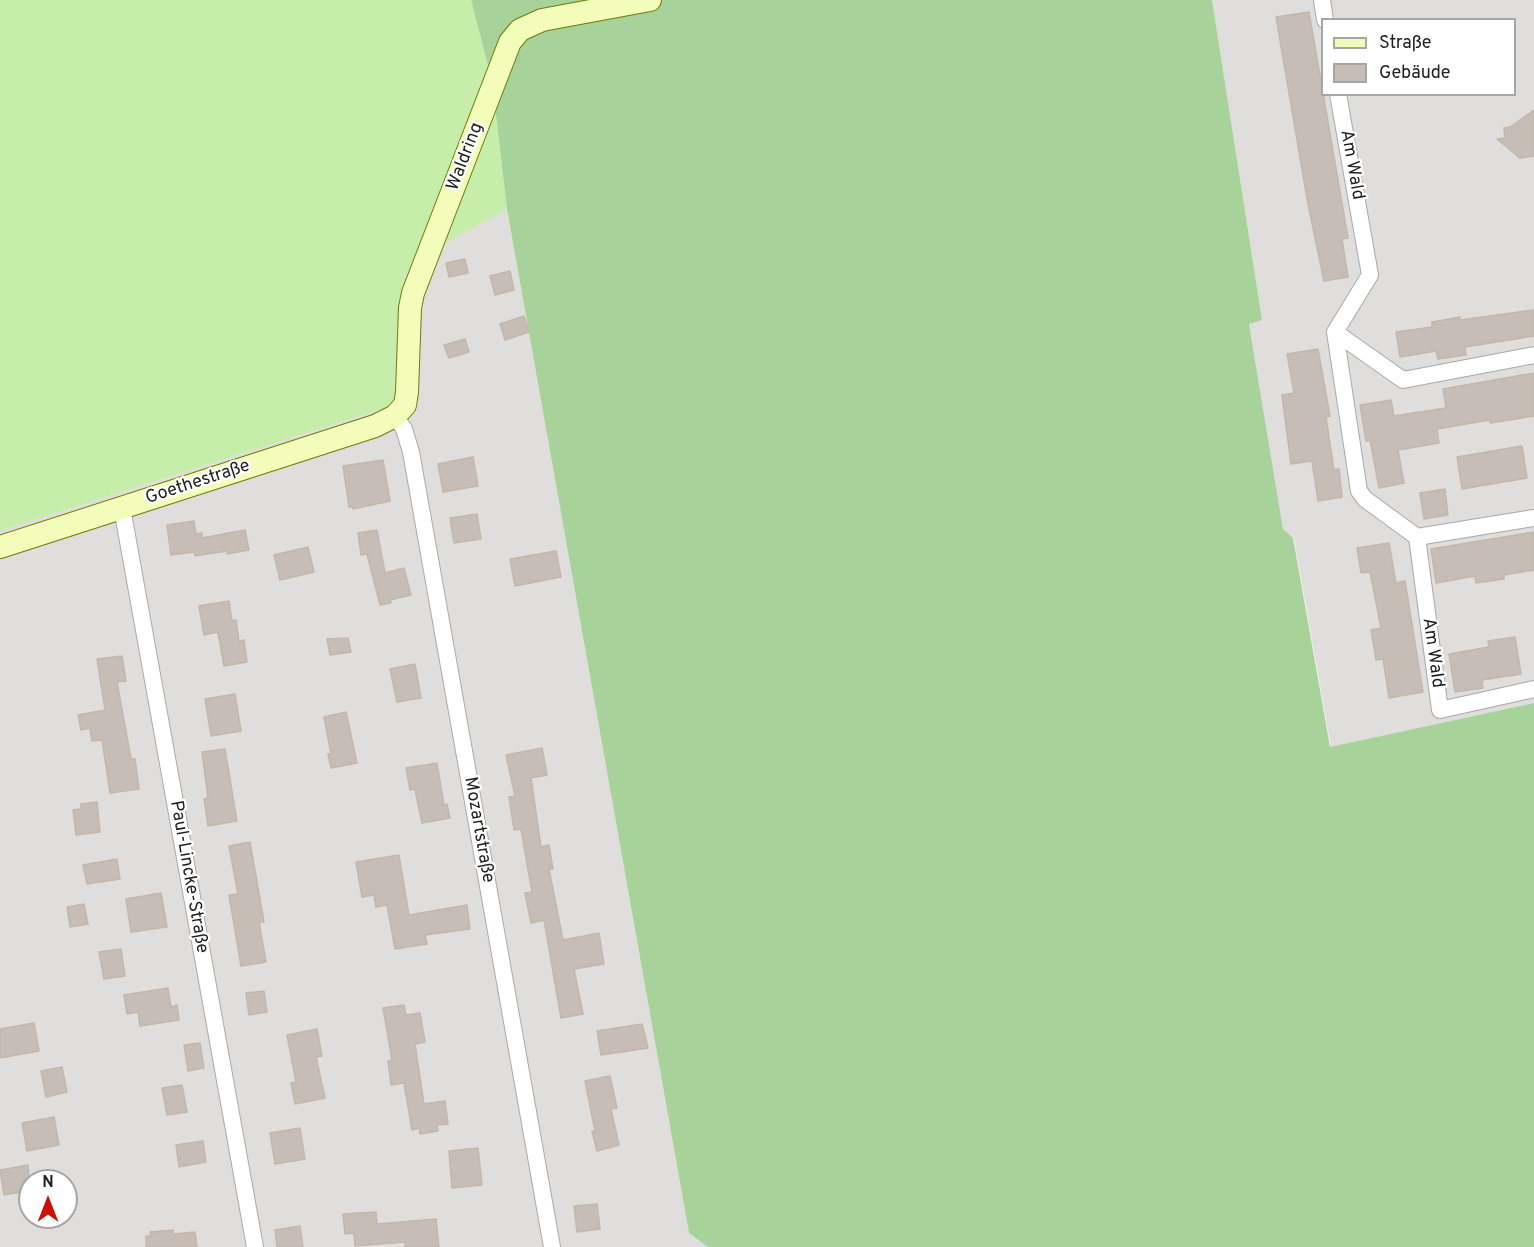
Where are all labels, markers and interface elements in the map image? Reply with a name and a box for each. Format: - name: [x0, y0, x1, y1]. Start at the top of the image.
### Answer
- legend: [1321, 18, 1516, 96]
- text: Straße: [1379, 32, 1431, 55]
- text: Gebäude: [1379, 62, 1451, 85]
- street label: Waldring: [443, 120, 489, 194]
- street label: Am Wald: [1334, 128, 1368, 202]
- street label: Goethestraße: [143, 456, 253, 510]
- street label: Am Wald: [1416, 617, 1448, 689]
- street label: Mozartstraße: [458, 775, 498, 885]
- street label: Paul-Lincke-Straße: [164, 799, 212, 955]
- north arrow: [18, 1169, 78, 1229]
- text: N: [42, 1173, 54, 1193]

